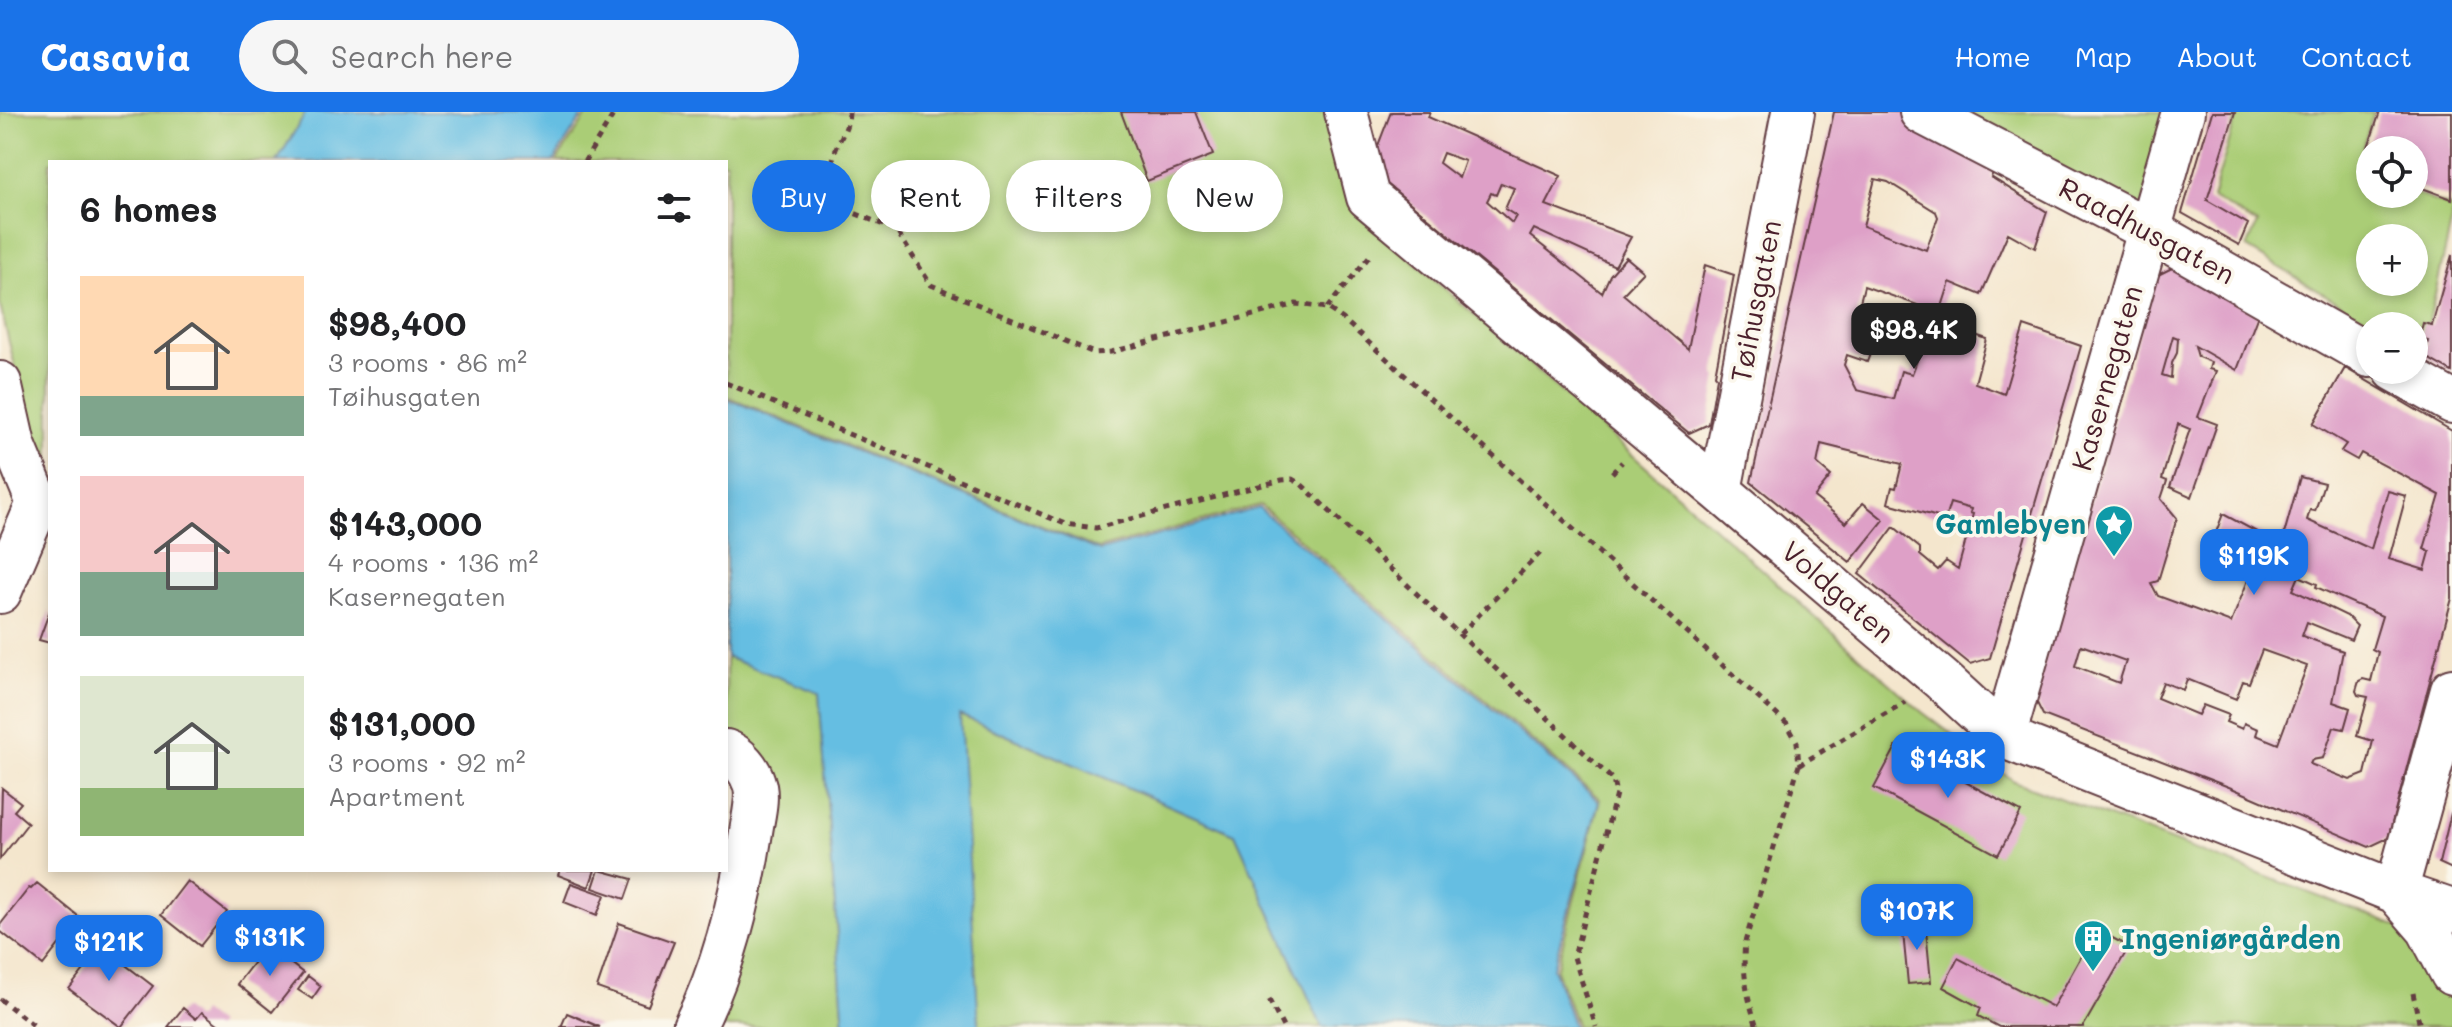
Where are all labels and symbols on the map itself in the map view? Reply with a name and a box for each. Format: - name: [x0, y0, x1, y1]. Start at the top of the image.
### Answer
- street label: Raadhusgaten: [2053, 169, 2242, 292]
- street label: Tøihusgaten: [1722, 217, 1788, 385]
- street label: Kasernegaten: [2062, 281, 2150, 475]
- pin: $98.4K: [1849, 303, 1979, 371]
- place icon: Gamlebyen: [2093, 503, 2135, 558]
- place label: Gamlebyen: [1935, 505, 2086, 542]
- pin: $119K: [2198, 529, 2310, 597]
- street label: Voldgaten: [1775, 532, 1903, 650]
- pin: $143K: [1892, 732, 2004, 800]
- pin: $107K: [1861, 884, 1973, 952]
- pin: $131K: [214, 910, 326, 978]
- pin: $121K: [53, 915, 165, 983]
- building icon: Ingeniørgården: [2072, 918, 2114, 973]
- place label: Ingeniørgården: [2121, 920, 2341, 956]

